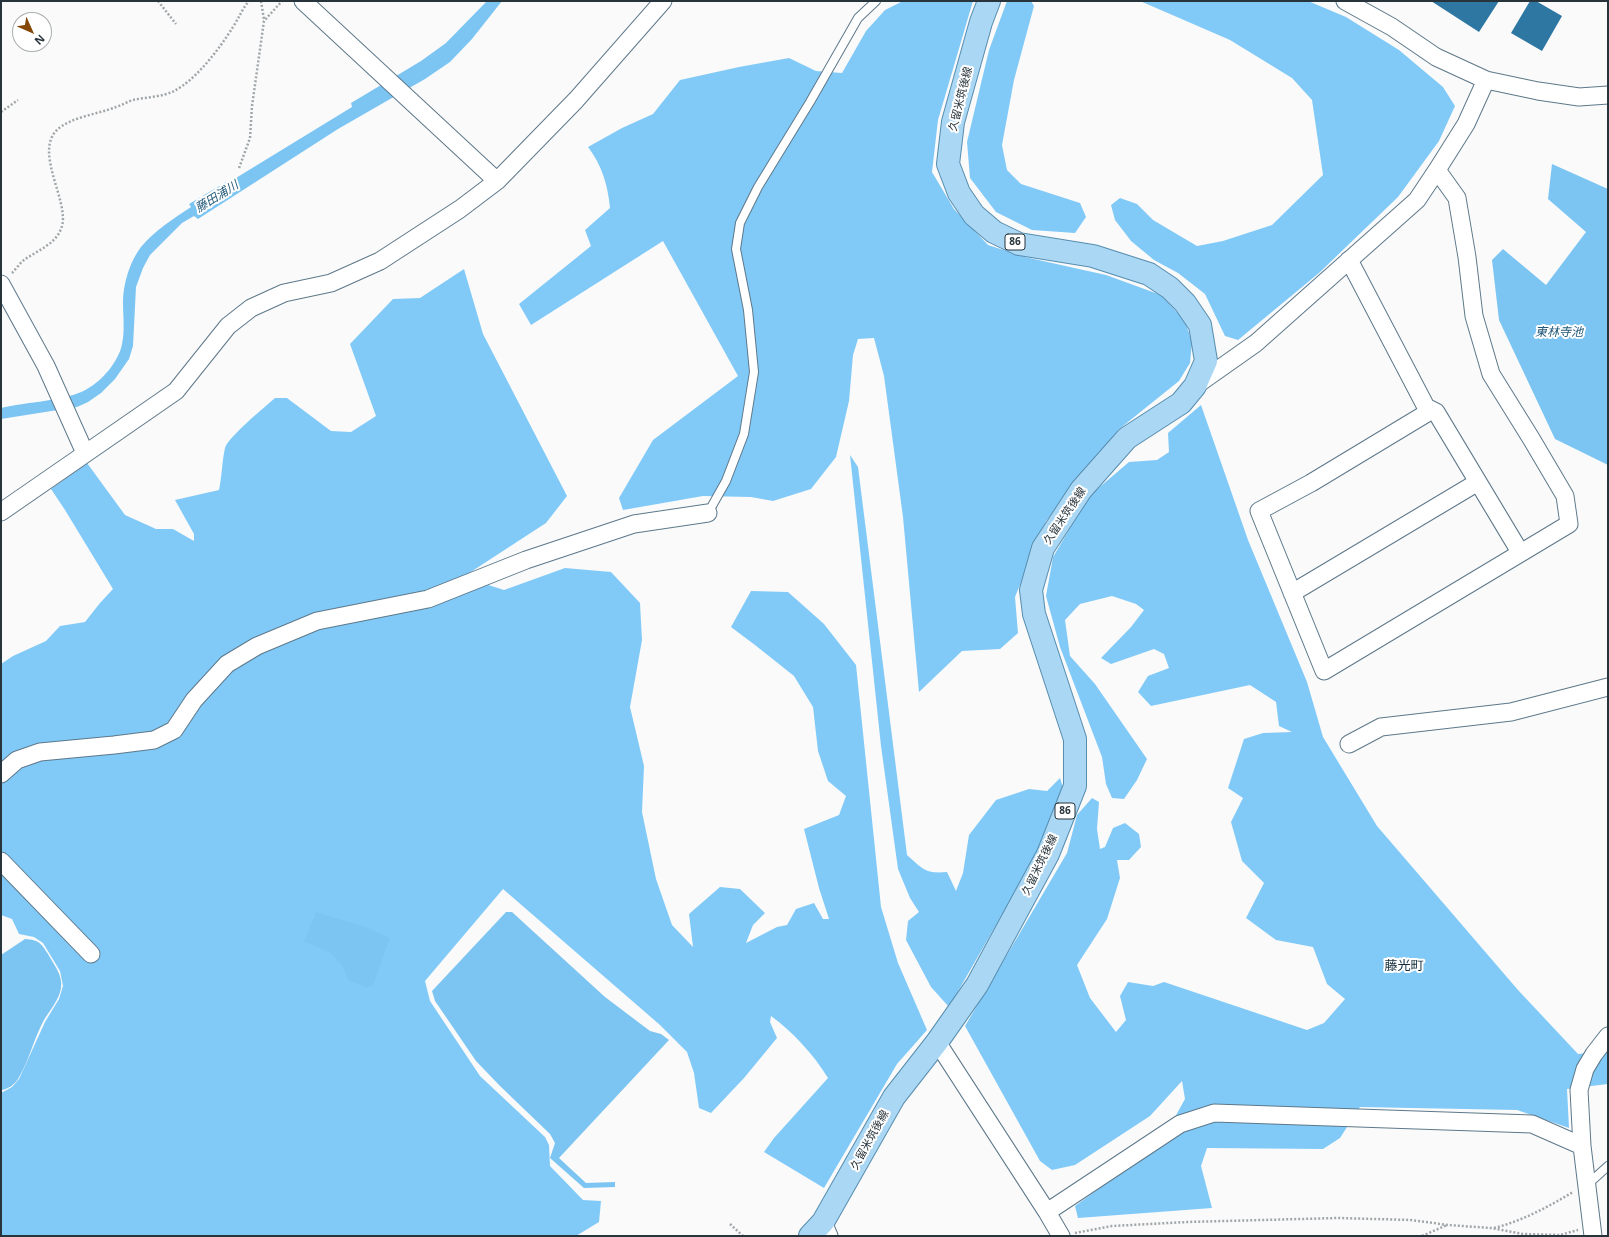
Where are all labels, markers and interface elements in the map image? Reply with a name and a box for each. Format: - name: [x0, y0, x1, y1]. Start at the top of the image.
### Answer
- north arrow: [12, 12, 52, 52]
- text: N: [32, 32, 49, 49]
- street label: 久留米筑後線: [947, 65, 975, 133]
- water label: 藤田浦川: [193, 178, 241, 216]
- road number: 86: [1005, 234, 1025, 250]
- water label: 東林寺池: [1535, 326, 1583, 340]
- street label: 久留米筑後線: [1041, 485, 1089, 547]
- road number: 86: [1055, 803, 1075, 819]
- street label: 久留米筑後線: [1020, 832, 1060, 898]
- district label: 藤光町: [1385, 958, 1423, 974]
- street label: 久留米筑後線: [848, 1108, 892, 1172]

